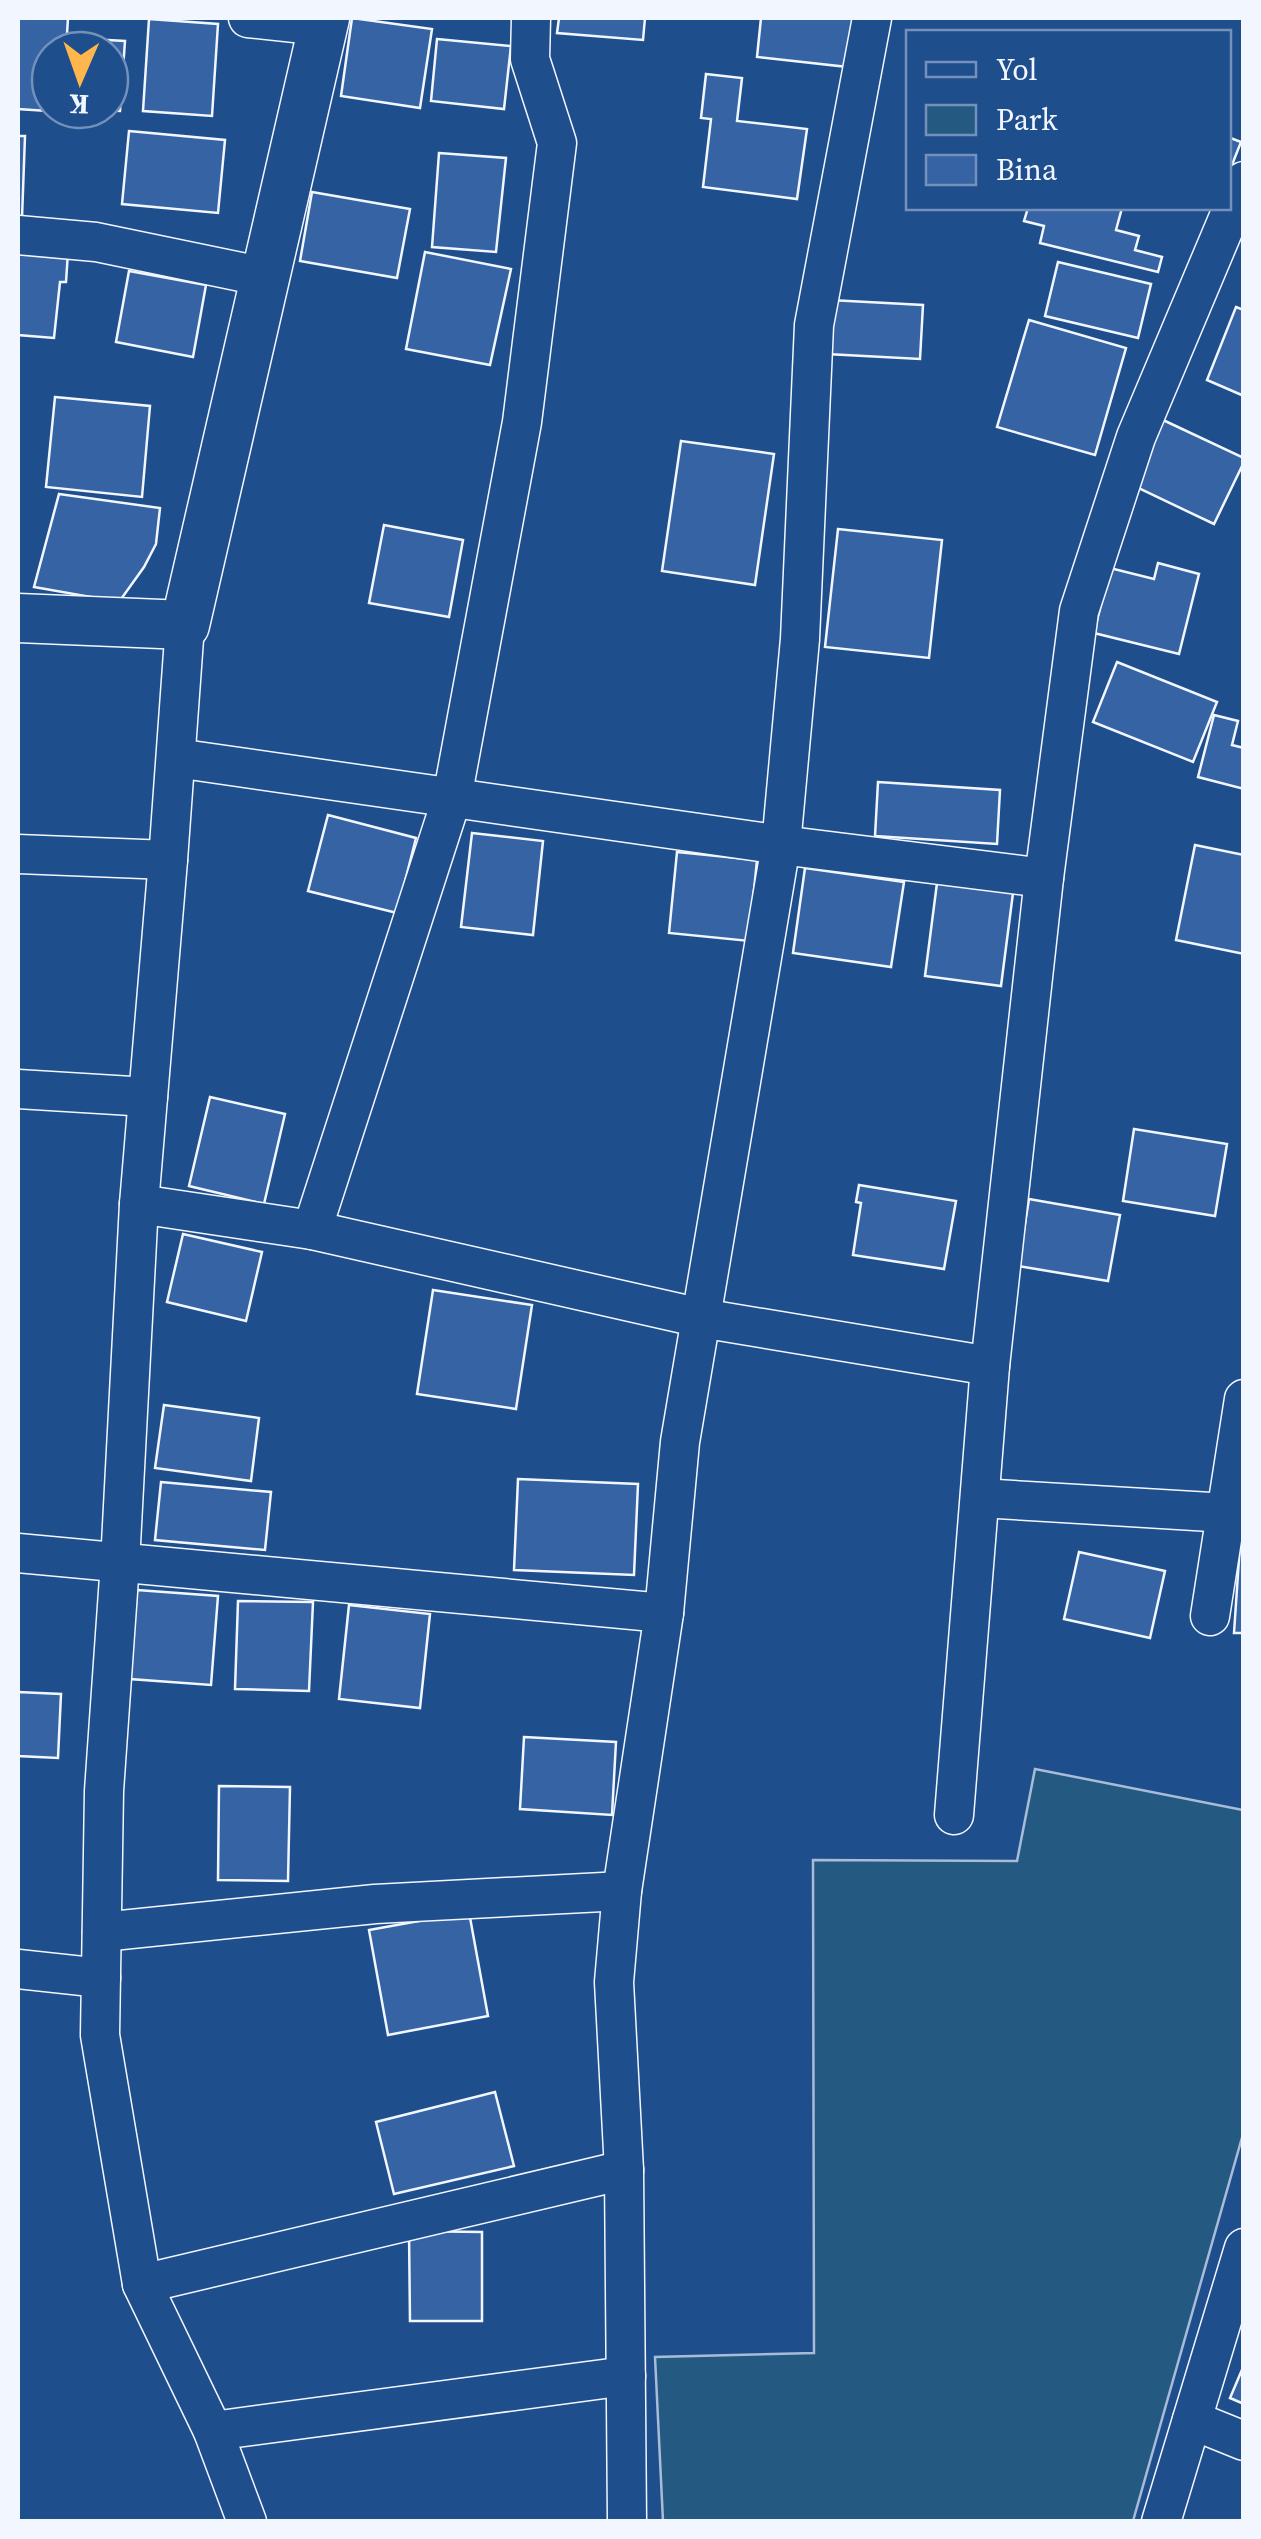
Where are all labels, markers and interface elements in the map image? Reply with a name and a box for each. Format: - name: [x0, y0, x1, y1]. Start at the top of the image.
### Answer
- north arrow: [30, 30, 130, 130]
- legend: [906, 30, 1231, 210]
- text: Yol: [996, 49, 1037, 90]
- text: K: [68, 86, 90, 124]
- text: Park: [996, 99, 1058, 140]
- text: Bina: [996, 149, 1058, 190]

